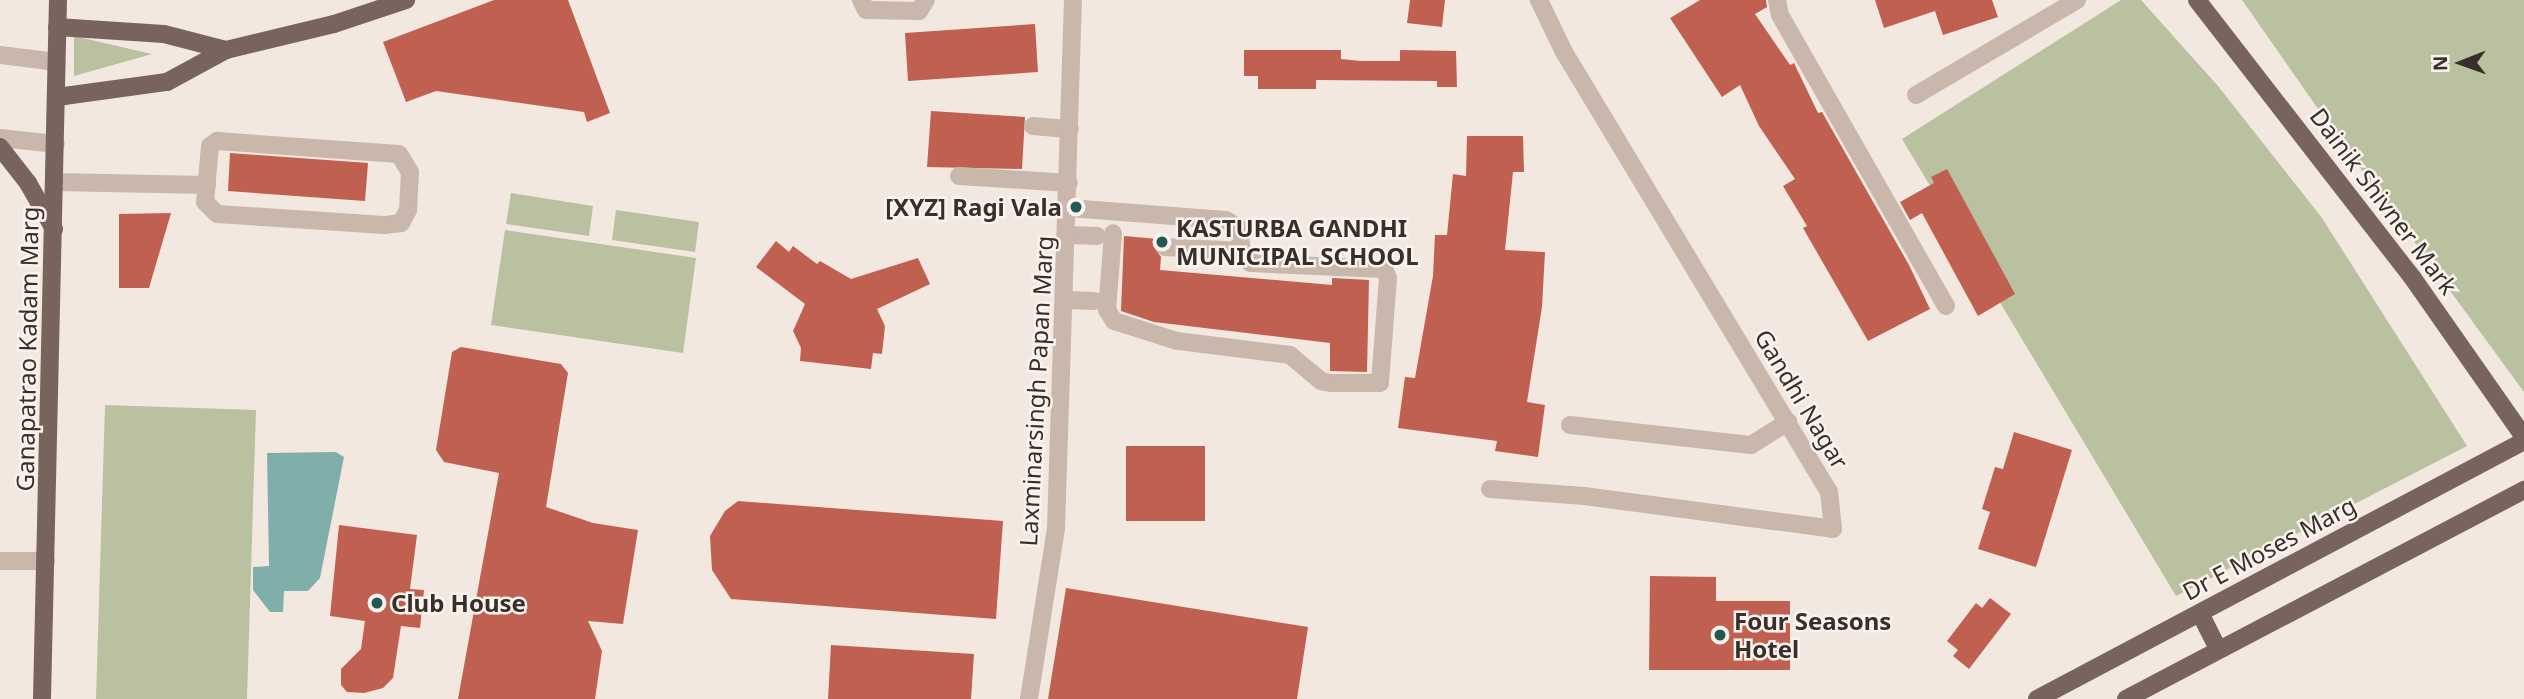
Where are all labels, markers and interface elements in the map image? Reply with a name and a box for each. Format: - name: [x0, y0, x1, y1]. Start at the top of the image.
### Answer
- north arrow: [2426, 28, 2496, 98]
- text: N: [2427, 55, 2453, 71]
- street label: Dainik Shivner Mark: [2304, 102, 2464, 300]
- place label: [XYZ] Ragi Vala: [885, 193, 1062, 221]
- marker: [XYZ] Ragi Vala: [1068, 199, 1084, 215]
- street label: Ganapatrao Kadam Marg: [10, 206, 44, 492]
- place label: KASTURBA GANDHI MUNICIPAL SCHOOL: [1176, 214, 1419, 270]
- marker: KASTURBA GANDHI MUNICIPAL SCHOOL: [1154, 234, 1170, 250]
- street label: Laxminarsingh Papan Marg: [1013, 235, 1059, 547]
- street label: Gandhi Nagar: [1749, 324, 1855, 474]
- street label: Dr E Moses Marg: [2177, 490, 2361, 606]
- place label: Club House: [391, 589, 526, 617]
- marker: Club House: [369, 595, 385, 611]
- place label: Four Seasons Hotel: [1734, 607, 1891, 663]
- marker: Four Seasons Hotel: [1712, 627, 1728, 643]

